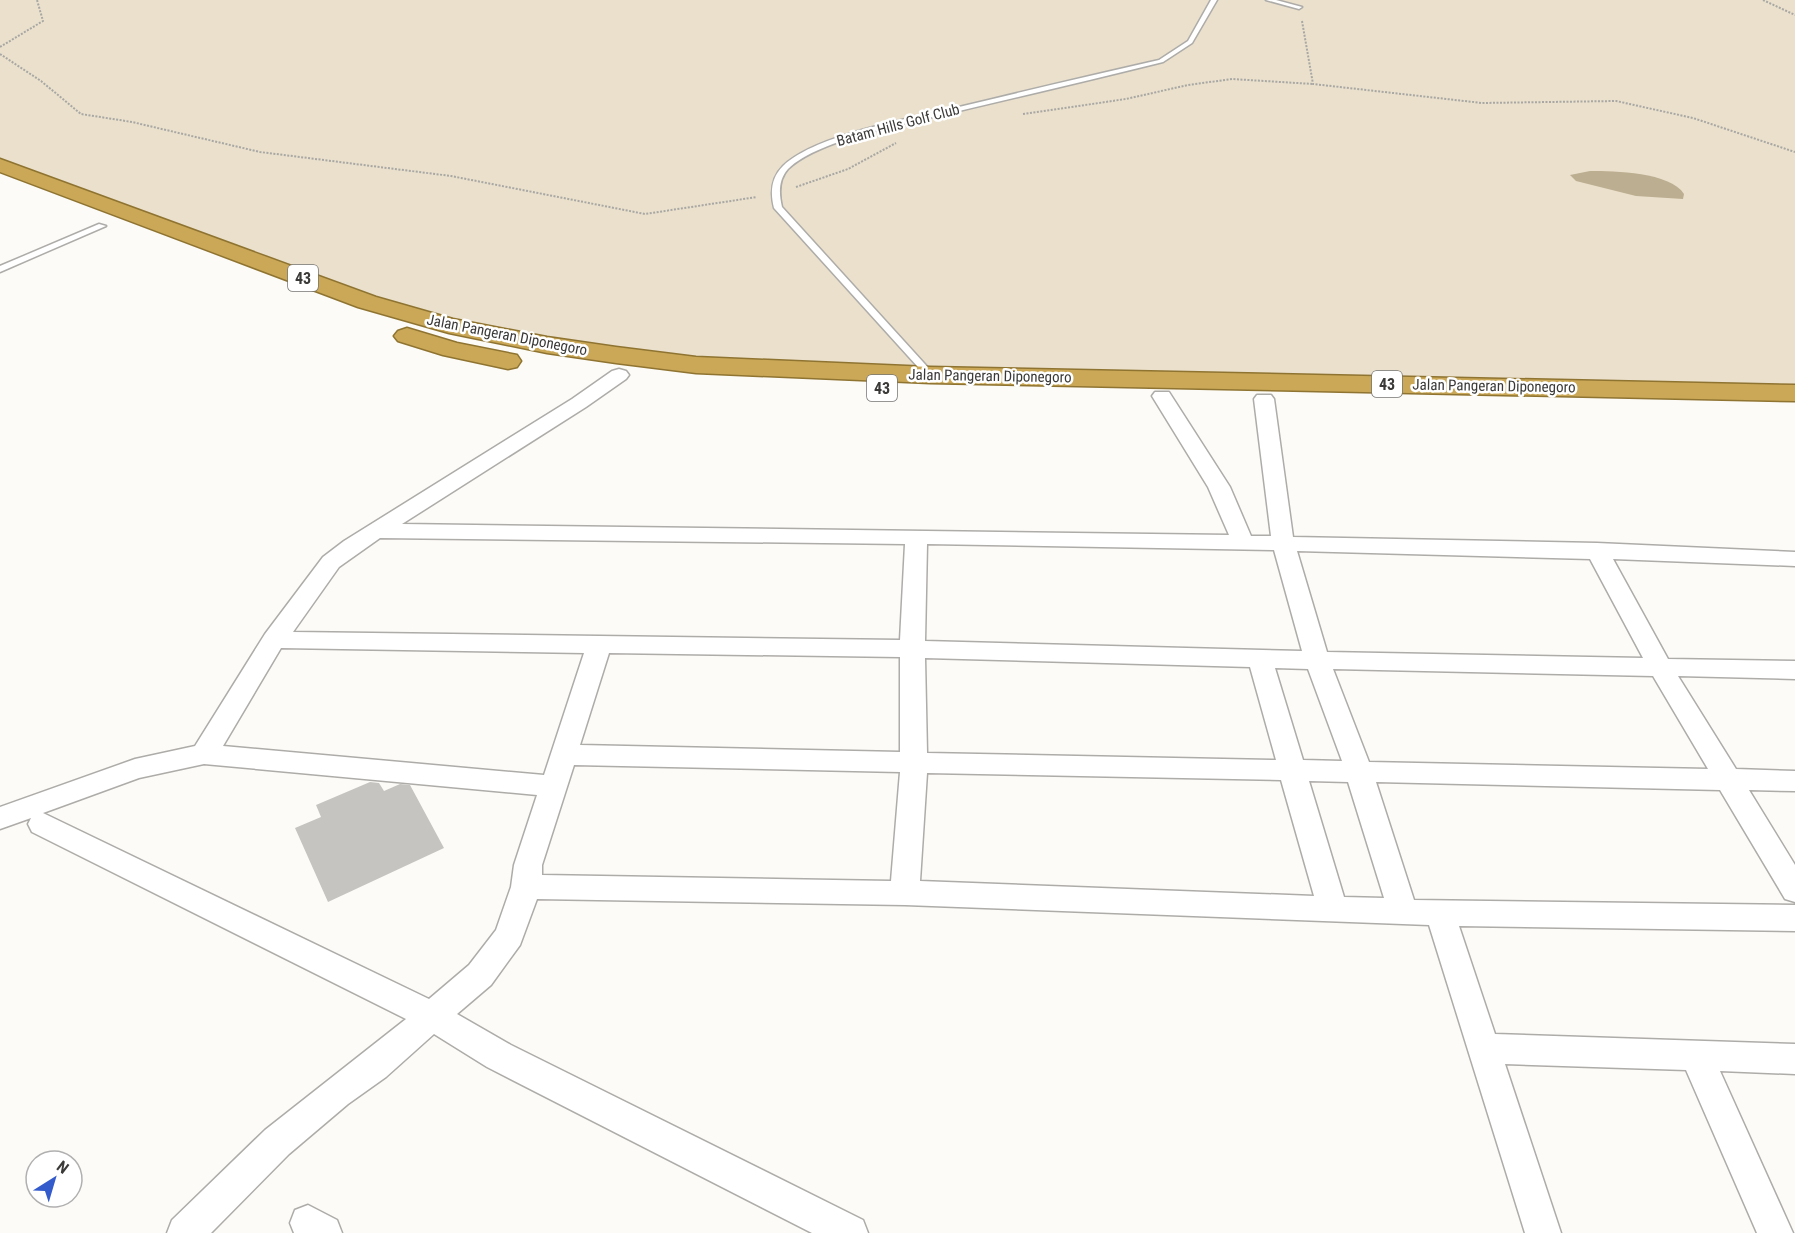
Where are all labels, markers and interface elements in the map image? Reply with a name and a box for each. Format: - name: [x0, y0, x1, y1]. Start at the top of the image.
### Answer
- street label: Batam Hills Golf Club: [835, 100, 961, 150]
- road number: 43: [288, 265, 318, 291]
- street label: Jalan Pangeran Diponegoro: [425, 311, 589, 359]
- street label: Jalan Pangeran Diponegoro: [908, 366, 1072, 386]
- road number: 43: [1372, 371, 1402, 397]
- road number: 43: [867, 375, 897, 401]
- street label: Jalan Pangeran Diponegoro: [1412, 376, 1576, 396]
- north arrow: [24, 1149, 84, 1209]
- text: N: [53, 1157, 72, 1178]

